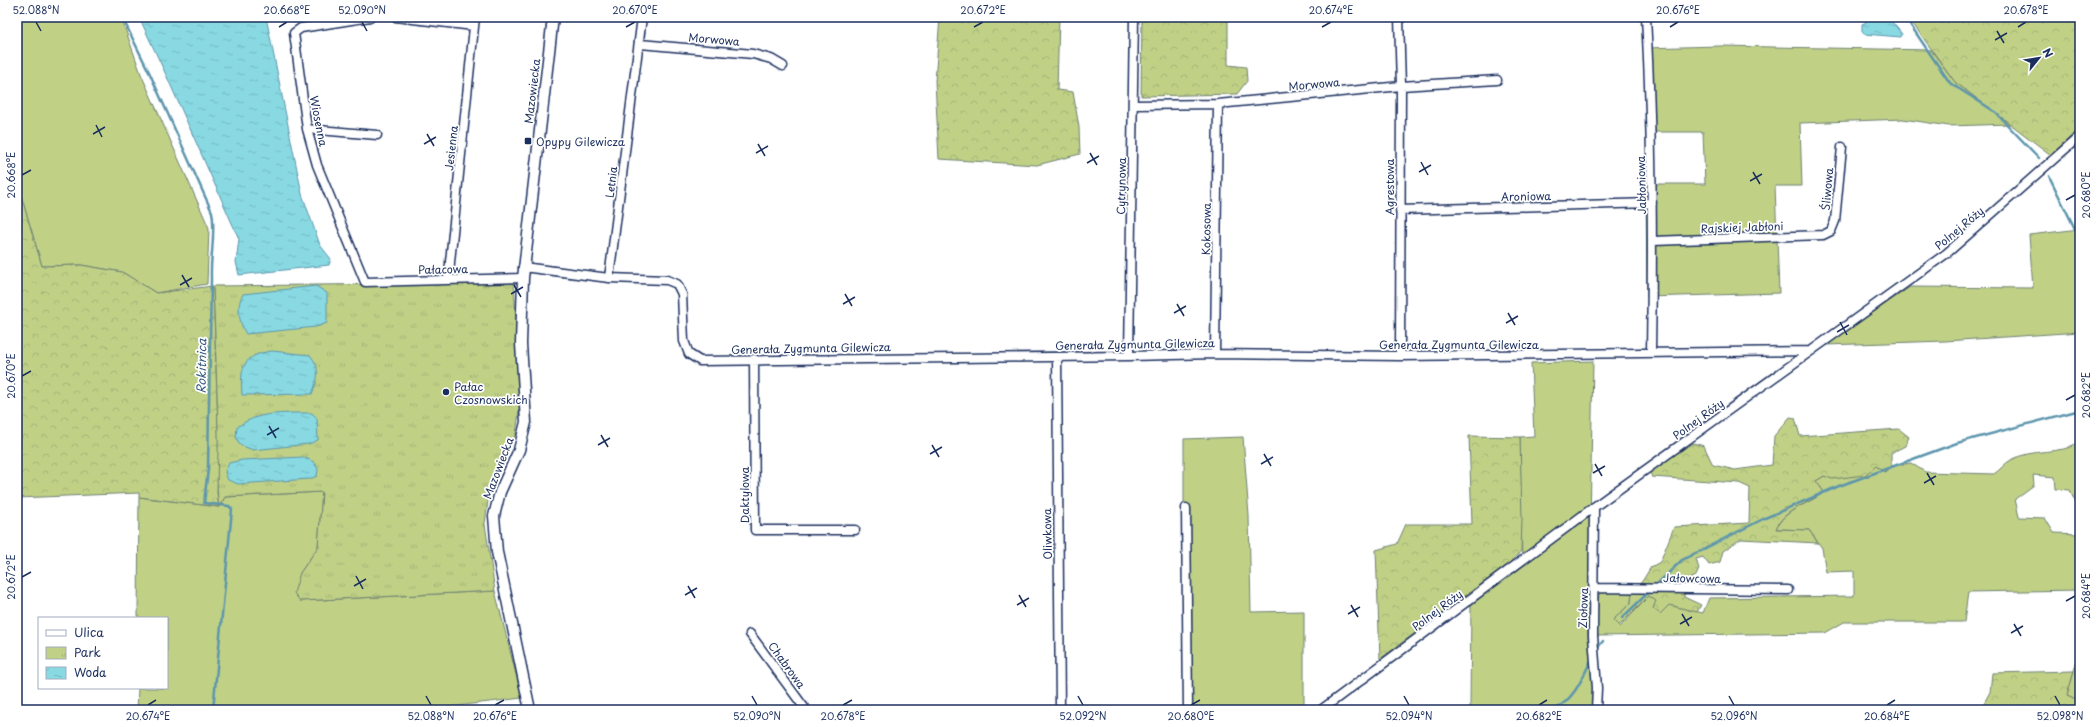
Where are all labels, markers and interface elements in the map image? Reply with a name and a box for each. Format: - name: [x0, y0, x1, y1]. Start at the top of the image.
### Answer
- text: 52.088°N: [12, 2, 60, 17]
- text: 20.668°E: [264, 2, 310, 17]
- text: 52.090°N: [338, 2, 386, 17]
- text: 20.670°E: [612, 2, 658, 17]
- text: 20.672°E: [960, 2, 1006, 17]
- text: 20.674°E: [1309, 2, 1353, 17]
- text: 20.676°E: [1656, 2, 1700, 17]
- text: 20.678°E: [2004, 2, 2048, 17]
- street label: Morwowa: [688, 28, 741, 50]
- north arrow: [2019, 38, 2059, 78]
- text: N: [2039, 45, 2058, 61]
- street label: Mazowiecka: [520, 57, 544, 124]
- street label: Morwowa: [1288, 73, 1341, 95]
- street label: Wiosenna: [306, 94, 332, 148]
- street label: Jesienna: [440, 124, 462, 171]
- place label: Opypy Gilewicza: [536, 133, 626, 150]
- marker: Opypy Gilewicza: [523, 136, 533, 146]
- text: 20.668°E: [3, 152, 18, 198]
- street label: Jabłoniowa: [1632, 155, 1650, 215]
- street label: Cytrynowa: [1112, 157, 1130, 215]
- street label: Agrestowa: [1381, 159, 1398, 215]
- street label: Letnia: [601, 165, 621, 199]
- street label: Śliwowa: [1817, 167, 1837, 211]
- text: 20.680°E: [2078, 172, 2093, 218]
- street label: Aroniowa: [1501, 187, 1551, 205]
- street label: Kokosowa: [1197, 202, 1215, 255]
- street label: Polnej Róży: [1931, 202, 1987, 254]
- street label: Rajskiej Jabłoni: [1700, 217, 1784, 237]
- street label: Pałacowa: [418, 260, 468, 278]
- street label: Generała Zygmunta Gilewicza: [1055, 334, 1216, 354]
- street label: Generała Zygmunta Gilewicza: [1379, 336, 1540, 353]
- water label: Rokitnica: [192, 338, 210, 394]
- street label: Generała Zygmunta Gilewicza: [731, 338, 892, 358]
- text: 20.670°E: [3, 353, 18, 399]
- text: 20.682°E: [2078, 372, 2093, 418]
- place label: Pałac Czosnowskich: [454, 378, 528, 408]
- marker: Pałac Czosnowskich: [441, 387, 451, 397]
- street label: Polnej Róży: [1669, 395, 1727, 443]
- street label: Mazowiecka: [478, 434, 518, 501]
- street label: Daktylowa: [736, 467, 753, 523]
- street label: Oliwkowa: [1038, 508, 1056, 560]
- text: 20.672°E: [3, 554, 18, 600]
- street label: Jałowcowa: [1663, 569, 1721, 587]
- text: 20.684°E: [2078, 573, 2093, 619]
- street label: Polnej Róży: [1408, 585, 1466, 635]
- street label: Ziołowa: [1574, 587, 1592, 629]
- legend: [38, 617, 168, 689]
- text: Ulica: [74, 623, 104, 641]
- street label: Chabrowa: [764, 638, 810, 692]
- text: Park: [74, 643, 101, 661]
- text: Woda: [74, 663, 107, 681]
- text: 20.674°E: [126, 708, 170, 723]
- text: 52.088°N: [407, 708, 455, 723]
- text: 20.676°E: [473, 708, 517, 723]
- text: 52.090°N: [733, 708, 781, 723]
- text: 20.678°E: [821, 708, 865, 723]
- text: 52.092°N: [1059, 708, 1107, 723]
- text: 20.680°E: [1168, 708, 1214, 723]
- text: 52.094°N: [1385, 708, 1433, 723]
- text: 20.682°E: [1516, 708, 1562, 723]
- text: 52.096°N: [1710, 708, 1758, 723]
- text: 20.684°E: [1864, 708, 1910, 723]
- text: 52.098°N: [2037, 708, 2084, 723]

